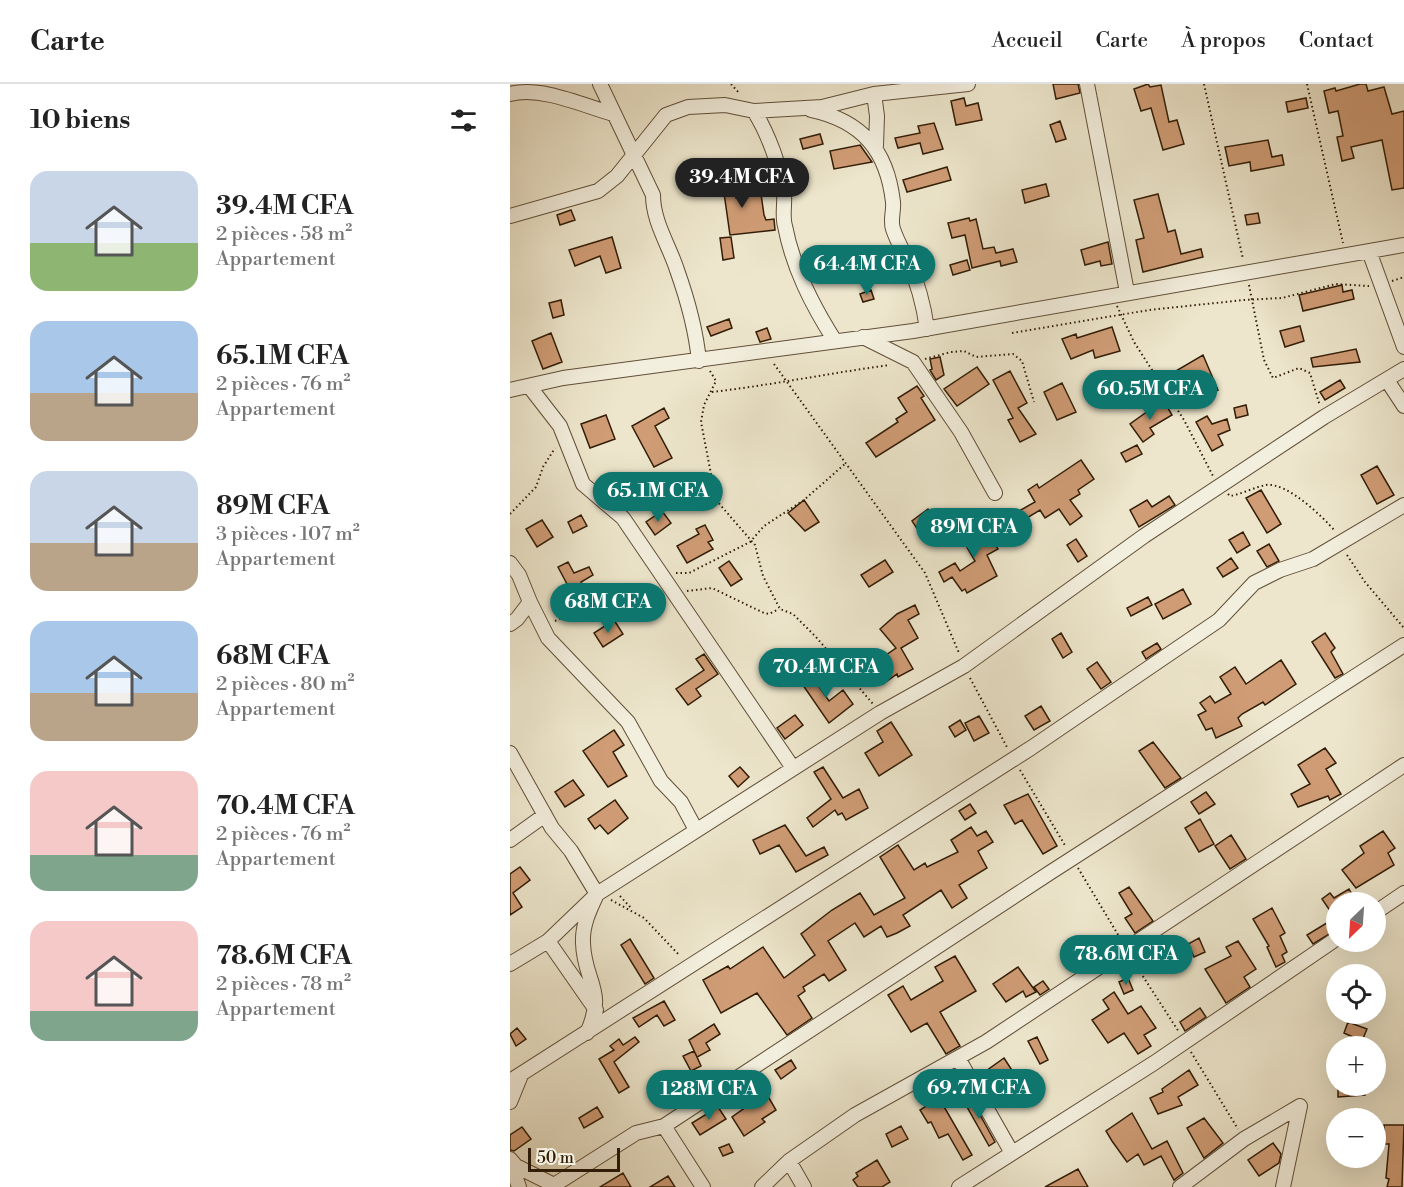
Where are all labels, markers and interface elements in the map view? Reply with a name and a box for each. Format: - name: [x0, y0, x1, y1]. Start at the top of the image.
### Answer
- text: Carte: [30, 24, 105, 59]
- text: Accueil: [992, 28, 1063, 54]
- text: Carte: [1096, 28, 1148, 54]
- text: À propos: [1181, 28, 1266, 54]
- text: Contact: [1299, 28, 1374, 54]
- text: 10 biens: [30, 104, 130, 136]
- icon: filters: [447, 104, 480, 137]
- pin: 39.4M CFA: [673, 158, 811, 209]
- text: 39.4M CFA: [689, 165, 795, 190]
- text: 39.4M CFA: [216, 190, 353, 222]
- icon: home: [78, 195, 150, 267]
- text: 2 pièces · 58 m²: [216, 222, 352, 247]
- pin: 64.4M CFA: [798, 245, 936, 296]
- text: Appartement: [216, 247, 336, 272]
- text: 64.4M CFA: [813, 252, 921, 277]
- text: 65.1M CFA: [216, 340, 349, 372]
- icon: home: [78, 345, 150, 417]
- pin: 60.5M CFA: [1081, 370, 1219, 421]
- text: 2 pièces · 76 m²: [216, 372, 351, 397]
- text: 60.5M CFA: [1096, 377, 1204, 402]
- text: Appartement: [216, 397, 336, 422]
- pin: 65.1M CFA: [589, 472, 727, 523]
- text: 65.1M CFA: [607, 479, 709, 504]
- text: 89M CFA: [216, 490, 330, 522]
- icon: home: [78, 495, 150, 567]
- pin: 89M CFA: [919, 508, 1029, 559]
- text: 89M CFA: [930, 515, 1018, 540]
- text: 3 pièces · 107 m²: [216, 522, 360, 547]
- text: Appartement: [216, 547, 336, 572]
- pin: 68M CFA: [553, 583, 663, 634]
- text: 68M CFA: [564, 590, 652, 615]
- text: 68M CFA: [216, 640, 330, 672]
- icon: home: [78, 645, 150, 717]
- pin: 70.4M CFA: [757, 648, 895, 699]
- text: 70.4M CFA: [773, 655, 879, 680]
- text: 2 pièces · 80 m²: [216, 672, 354, 697]
- text: Appartement: [216, 697, 336, 722]
- text: 70.4M CFA: [216, 790, 355, 822]
- icon: home: [78, 795, 150, 867]
- text: 2 pièces · 76 m²: [216, 822, 351, 847]
- text: Appartement: [216, 847, 336, 872]
- north arrow: [1326, 892, 1386, 952]
- map controls: [1326, 892, 1386, 1168]
- pin: 78.6M CFA: [1057, 935, 1195, 986]
- text: 78.6M CFA: [216, 940, 352, 972]
- text: 78.6M CFA: [1074, 942, 1178, 967]
- icon: home: [78, 945, 150, 1017]
- button: locate: [1326, 964, 1386, 1024]
- text: 2 pièces · 78 m²: [216, 972, 351, 997]
- text: Appartement: [216, 997, 336, 1022]
- button: +: [1326, 1036, 1386, 1096]
- pin: 69.7M CFA: [910, 1069, 1048, 1120]
- pin: 128M CFA: [647, 1070, 771, 1121]
- text: 69.7M CFA: [927, 1076, 1031, 1101]
- text: 128M CFA: [660, 1077, 758, 1102]
- button: −: [1326, 1108, 1386, 1168]
- scale bar: [528, 1145, 620, 1172]
- text: 50 m: [537, 1148, 574, 1168]

